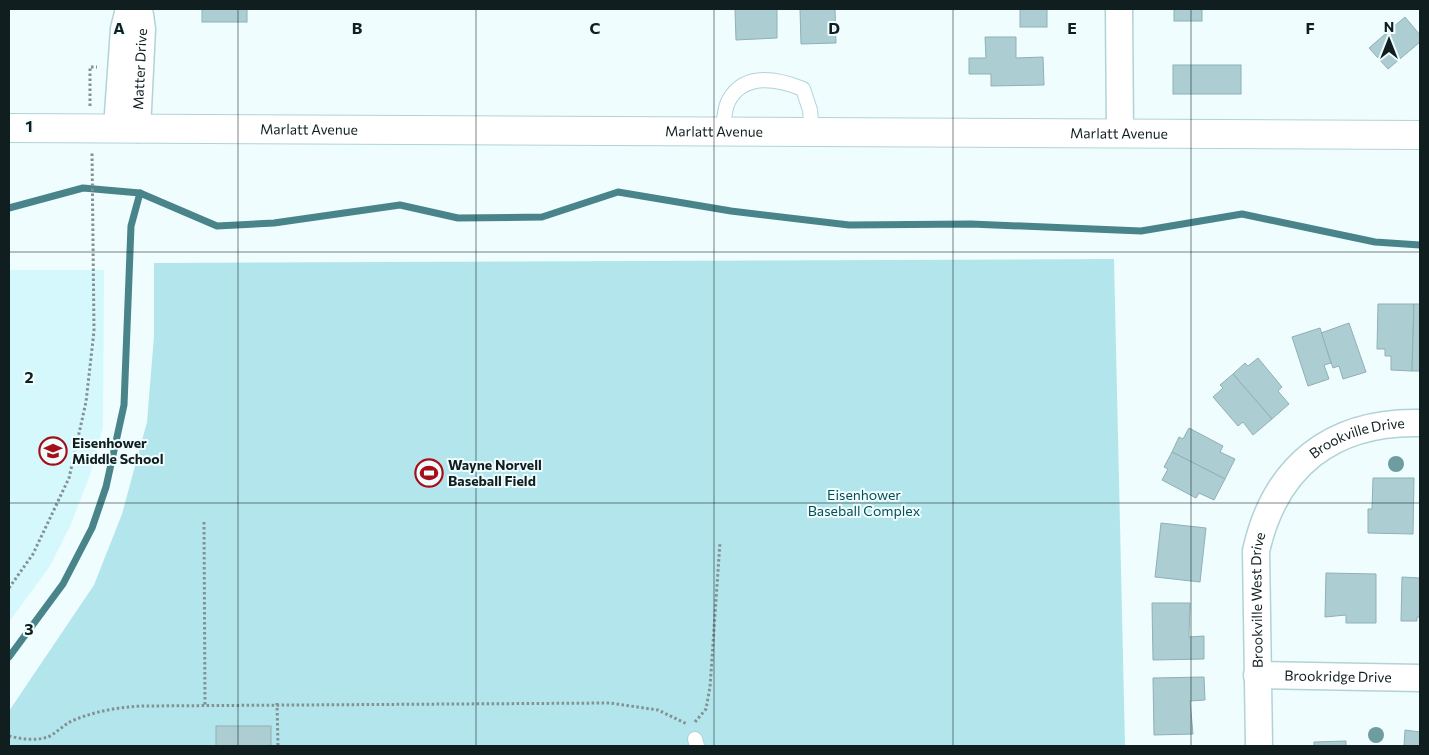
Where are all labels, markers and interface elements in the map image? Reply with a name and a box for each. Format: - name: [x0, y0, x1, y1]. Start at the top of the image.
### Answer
- north arrow: [1364, 15, 1414, 65]
- text: A: [113, 18, 125, 37]
- text: B: [352, 18, 363, 37]
- text: C: [590, 18, 601, 37]
- text: D: [828, 18, 840, 37]
- text: E: [1067, 18, 1077, 37]
- text: F: [1305, 18, 1315, 37]
- text: N: [1384, 18, 1394, 35]
- street label: Matter Drive: [129, 28, 150, 110]
- text: 1: [25, 116, 33, 135]
- street label: Marlatt Avenue: [260, 120, 358, 138]
- street label: Marlatt Avenue: [665, 122, 763, 140]
- street label: Marlatt Avenue: [1070, 124, 1168, 142]
- text: 2: [24, 367, 34, 386]
- street label: Brookville Drive: [1306, 414, 1405, 462]
- place label: Eisenhower Middle School: [72, 434, 163, 467]
- school or university icon: Eisenhower Middle School: [38, 436, 68, 466]
- place label: Wayne Norvell Baseball Field: [448, 456, 542, 489]
- sports icon: Wayne Norvell Baseball Field: [414, 458, 444, 488]
- park label: Eisenhower Baseball Complex: [808, 486, 921, 519]
- street label: Brookville West Drive: [1247, 530, 1269, 668]
- text: 3: [24, 619, 34, 638]
- street label: Brookridge Drive: [1284, 667, 1392, 685]

